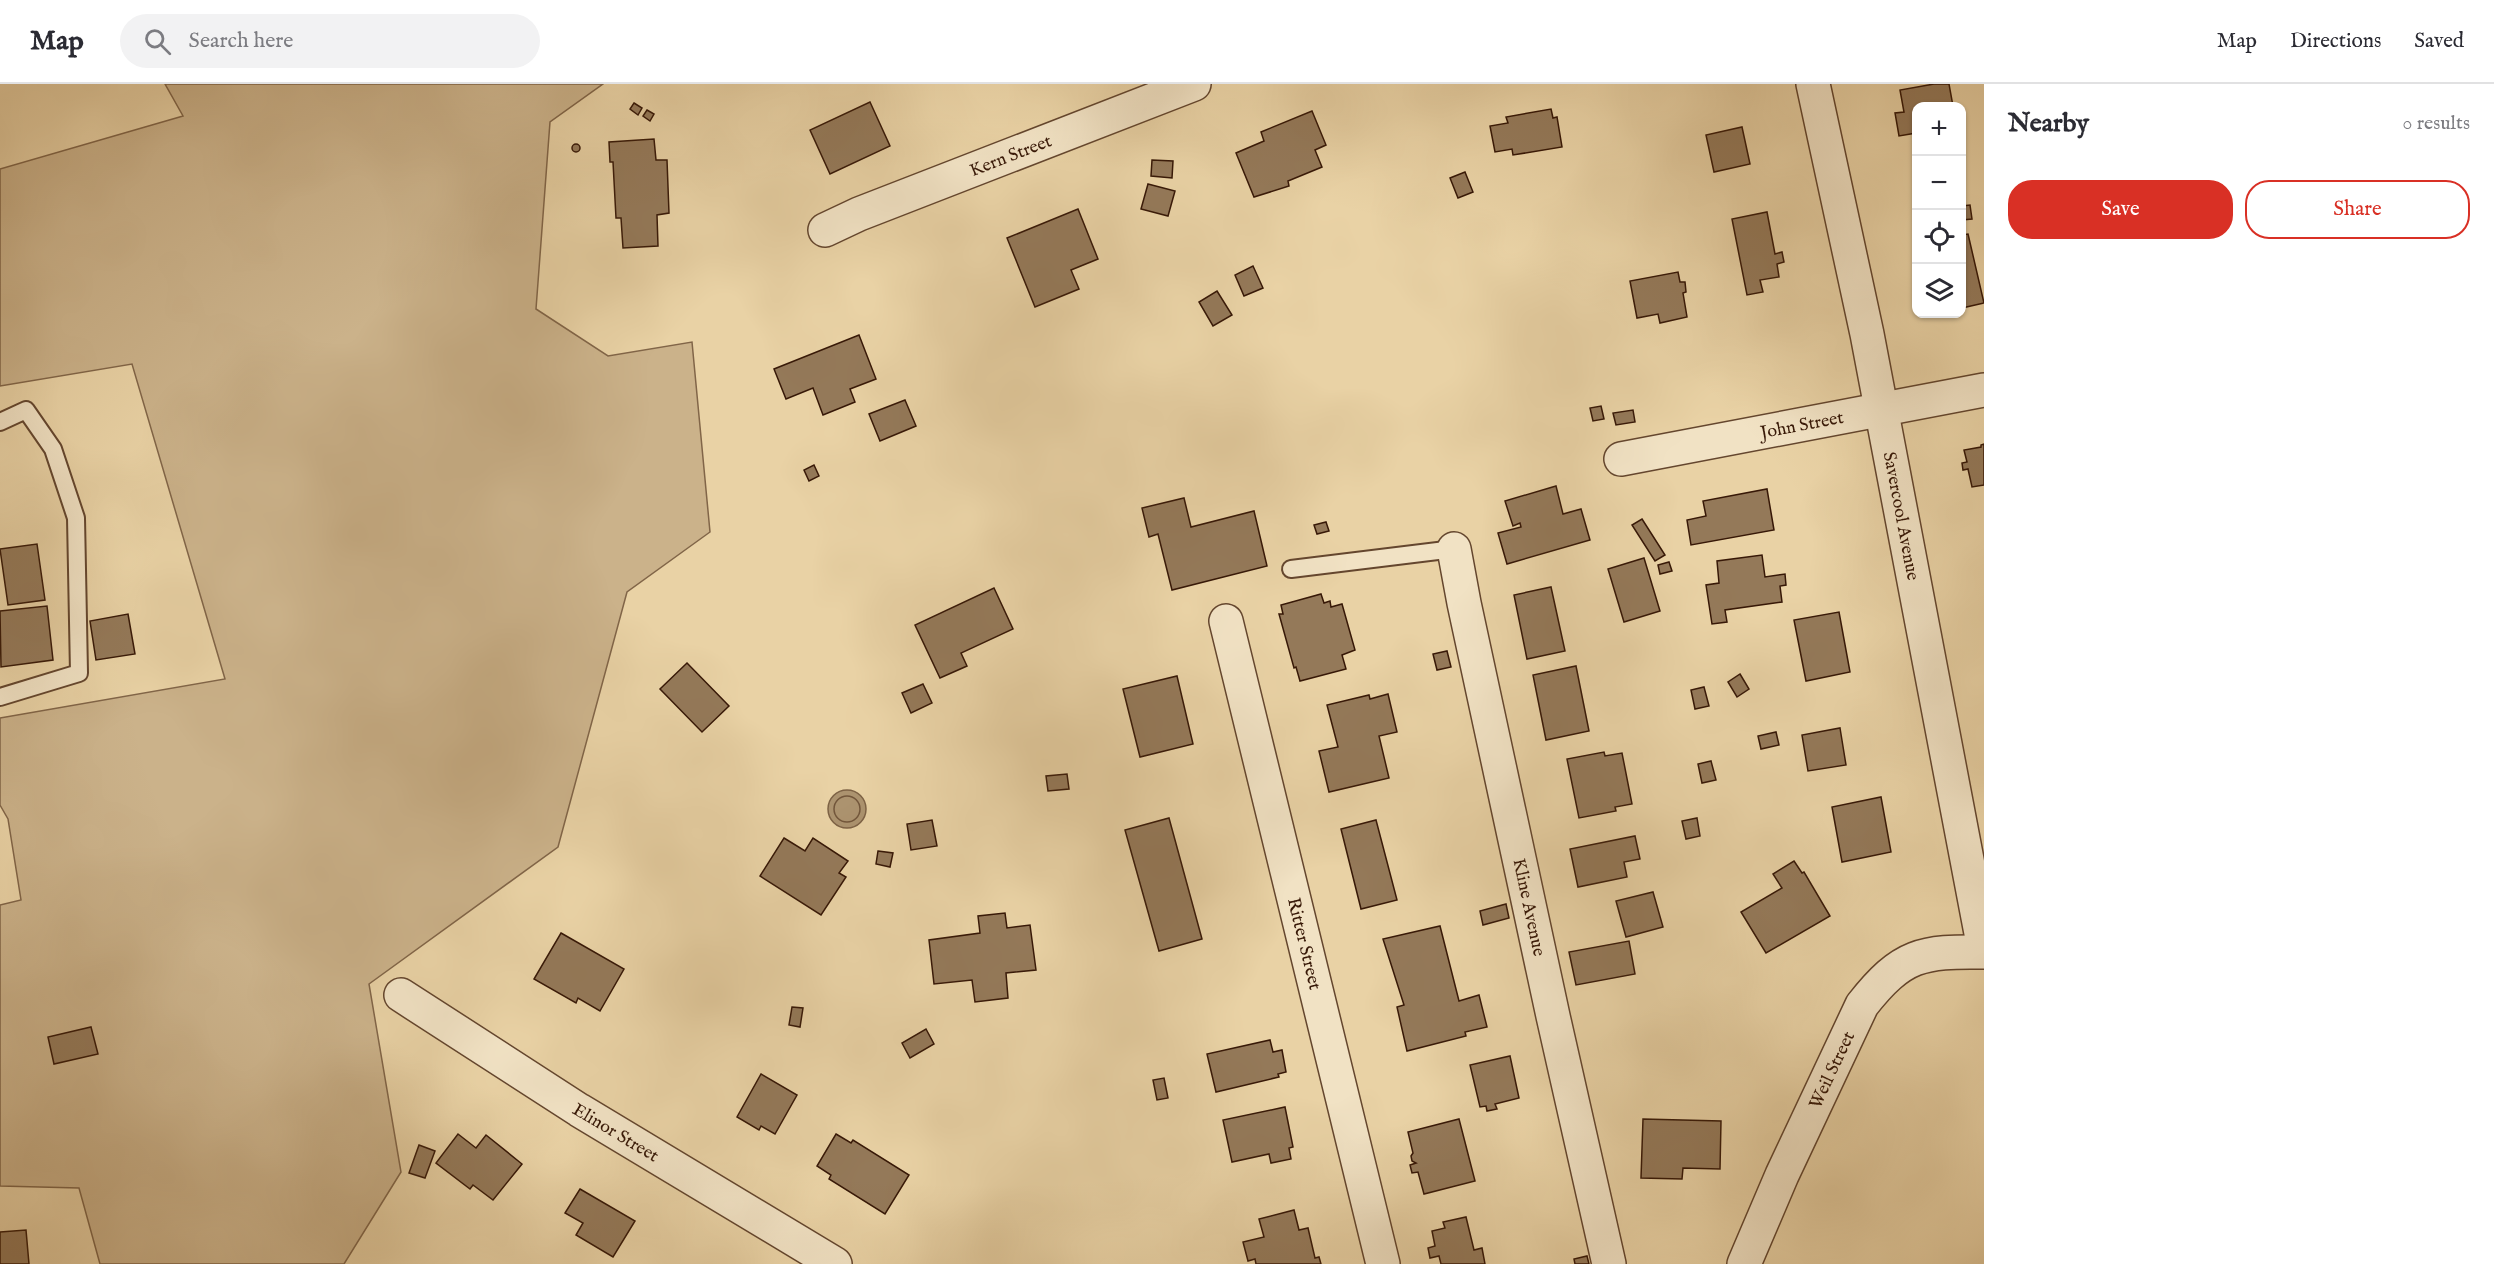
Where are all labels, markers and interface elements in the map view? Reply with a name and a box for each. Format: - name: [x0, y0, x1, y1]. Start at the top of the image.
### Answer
- search box: [120, 14, 540, 68]
- text: Map: [30, 24, 84, 59]
- icon: search: [141, 25, 174, 58]
- text: Search here: [189, 27, 293, 55]
- text: Map: [2217, 28, 2257, 55]
- text: Directions: [2290, 28, 2381, 55]
- text: Saved: [2414, 28, 2464, 55]
- map controls: [1912, 102, 1966, 318]
- button: +: [1912, 102, 1966, 156]
- text: Nearby: [2008, 107, 2089, 140]
- text: 0 results: [2403, 111, 2470, 136]
- street label: Kern Street: [967, 130, 1055, 183]
- button: −: [1912, 156, 1966, 210]
- button: Save: [2008, 180, 2233, 239]
- button: Share: [2245, 180, 2470, 239]
- button: locate: [1912, 210, 1966, 264]
- button: layers: [1912, 264, 1966, 318]
- street label: John Street: [1756, 407, 1846, 446]
- street label: Savercool Avenue: [1877, 450, 1924, 583]
- street label: Kline Avenue: [1506, 856, 1550, 959]
- street label: Ritter Street: [1281, 895, 1326, 992]
- street label: Weil Street: [1805, 1028, 1861, 1113]
- street label: Elinor Street: [568, 1099, 663, 1168]

